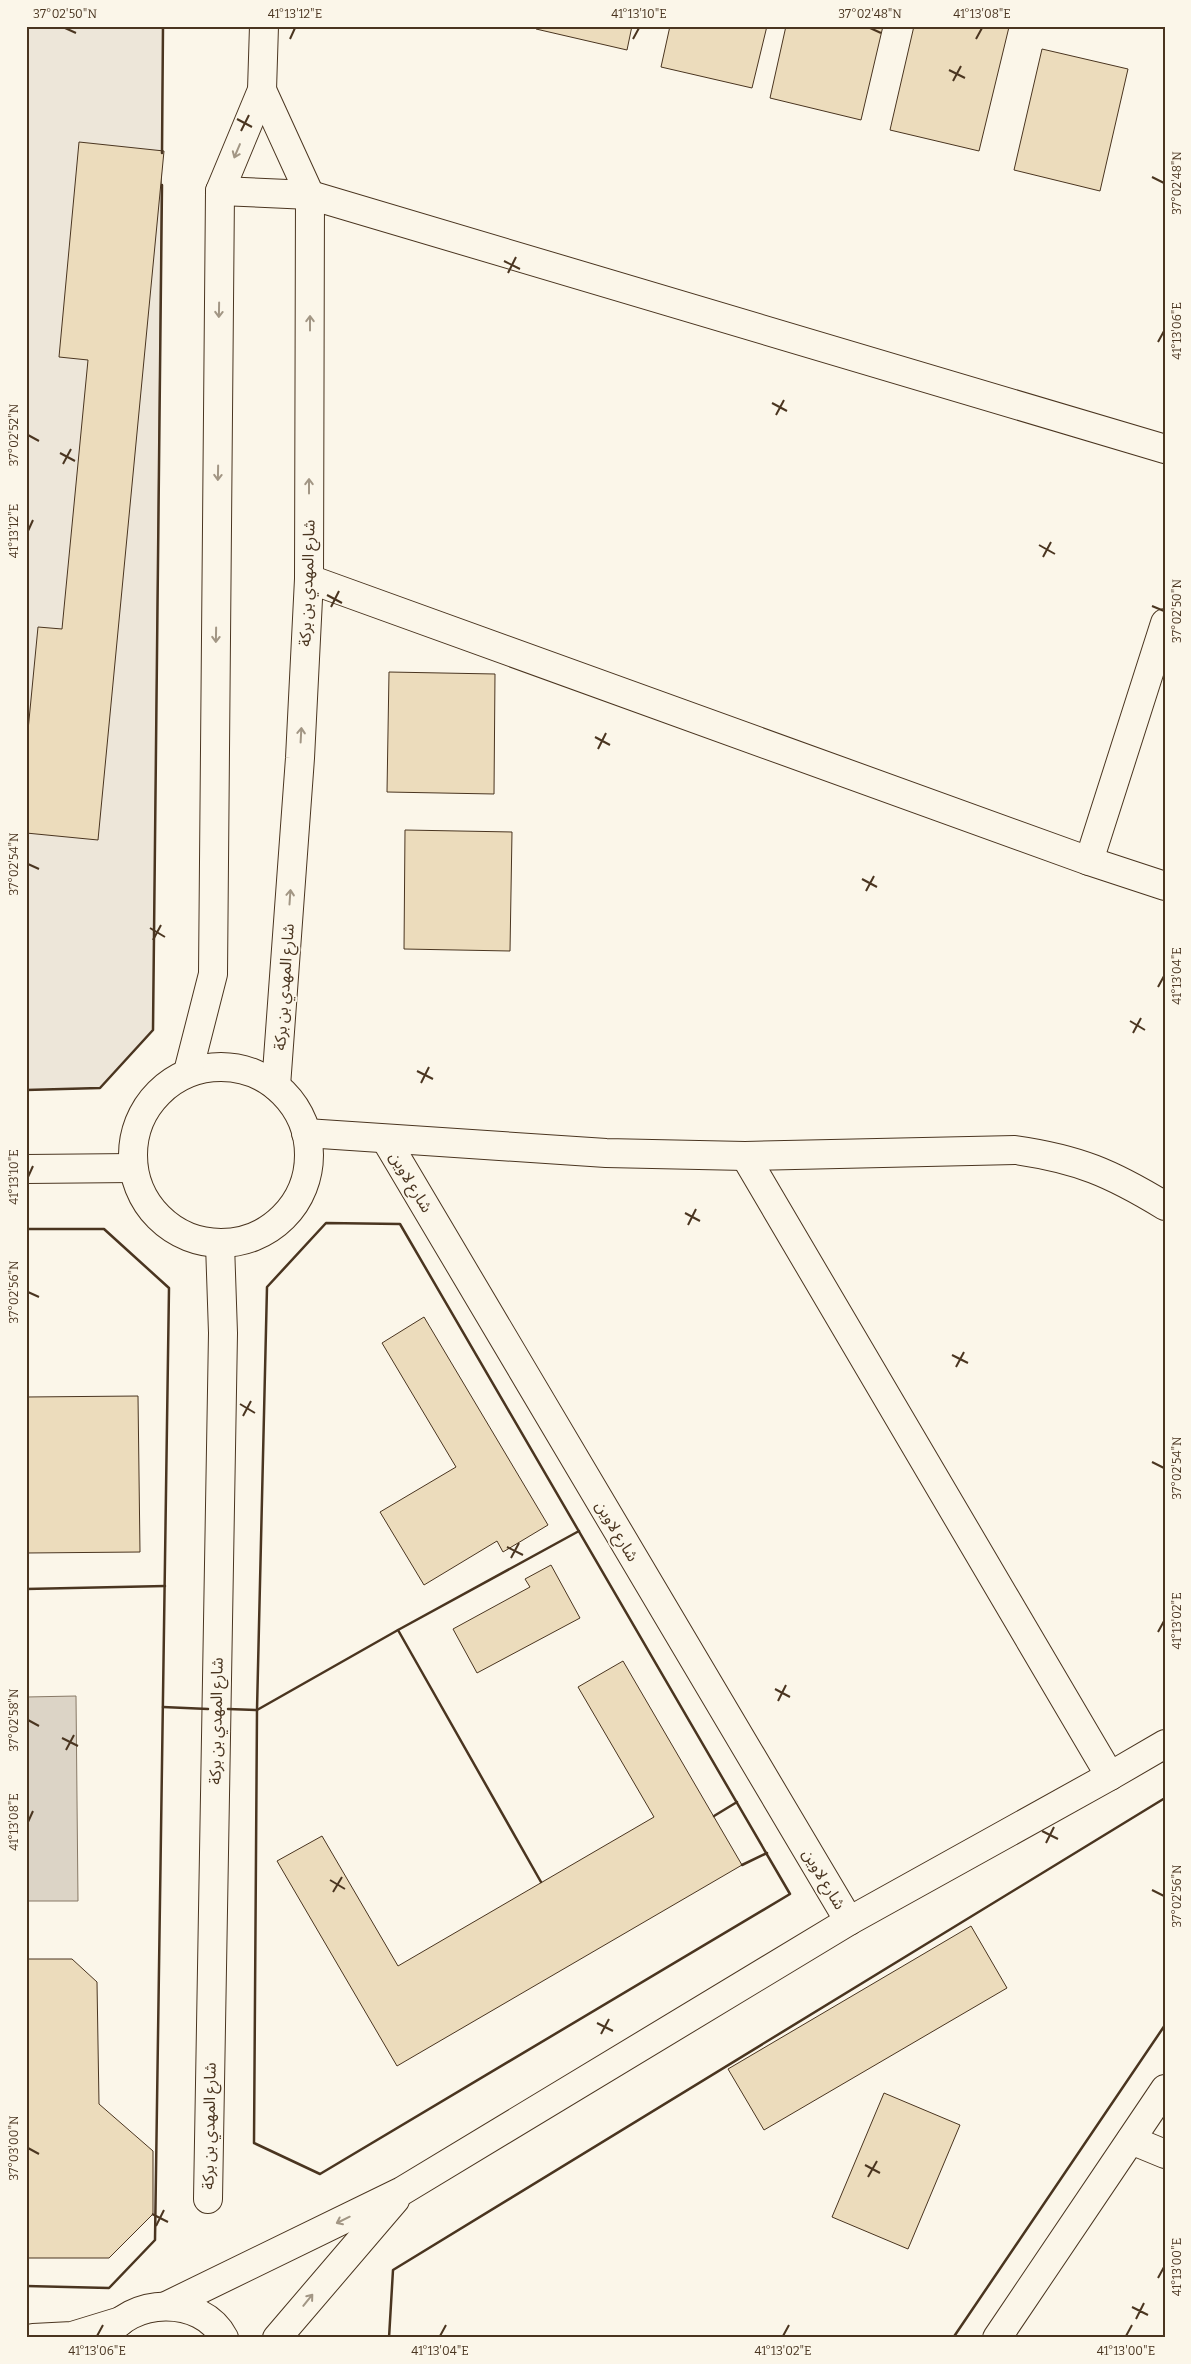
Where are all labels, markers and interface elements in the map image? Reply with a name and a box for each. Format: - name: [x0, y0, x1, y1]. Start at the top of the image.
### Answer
- text: 37°02'50"N: [33, 7, 97, 21]
- text: 41°13'12"E: [268, 7, 322, 21]
- text: 41°13'10"E: [611, 7, 667, 21]
- text: 37°02'48"N: [838, 7, 902, 21]
- text: 41°13'08"E: [953, 7, 1011, 21]
- one-way arrow: [232, 143, 241, 158]
- text: 37°02'48"N: [1170, 151, 1184, 215]
- one-way arrow: [214, 302, 224, 318]
- text: 41°13'06"E: [1170, 302, 1184, 360]
- one-way arrow: [305, 315, 315, 332]
- text: 37°02'52"N: [7, 403, 21, 466]
- one-way arrow: [213, 464, 223, 480]
- one-way arrow: [304, 478, 314, 494]
- text: 41°13'12"E: [7, 504, 21, 558]
- street label: شارع المهدي بن بركة: [295, 519, 322, 647]
- text: 37°02'50"N: [1170, 579, 1184, 643]
- one-way arrow: [211, 626, 221, 643]
- one-way arrow: [297, 728, 306, 744]
- text: 37°02'54"N: [7, 832, 21, 896]
- one-way arrow: [285, 890, 295, 906]
- street label: شارع المهدي بن بركة: [270, 923, 301, 1051]
- text: 41°13'04"E: [1170, 947, 1184, 1005]
- street label: شارع لاوين: [383, 1148, 436, 1217]
- text: 41°13'10"E: [7, 1149, 21, 1205]
- text: 37°02'56"N: [7, 1260, 21, 1324]
- text: 37°02'54"N: [1170, 1436, 1184, 1500]
- street label: شارع لاوين: [589, 1497, 642, 1566]
- text: 41°13'02"E: [1170, 1592, 1184, 1650]
- street label: شارع المهدي بن بركة: [205, 1657, 230, 1785]
- text: 37°02'58"N: [7, 1688, 21, 1752]
- text: 41°13'08"E: [7, 1793, 21, 1851]
- street label: شارع لاوين: [796, 1845, 849, 1914]
- text: 37°02'56"N: [1170, 1864, 1184, 1928]
- street label: شارع المهدي بن بركة: [198, 2062, 223, 2190]
- text: 37°03'00"N: [7, 2115, 21, 2181]
- one-way arrow: [336, 2216, 351, 2226]
- text: 41°13'00"E: [1170, 2238, 1184, 2296]
- one-way arrow: [303, 2294, 314, 2307]
- text: 41°13'06"E: [68, 2344, 126, 2358]
- text: 41°13'04"E: [411, 2344, 469, 2358]
- text: 41°13'02"E: [754, 2344, 812, 2358]
- text: 41°13'00"E: [1097, 2344, 1155, 2358]

